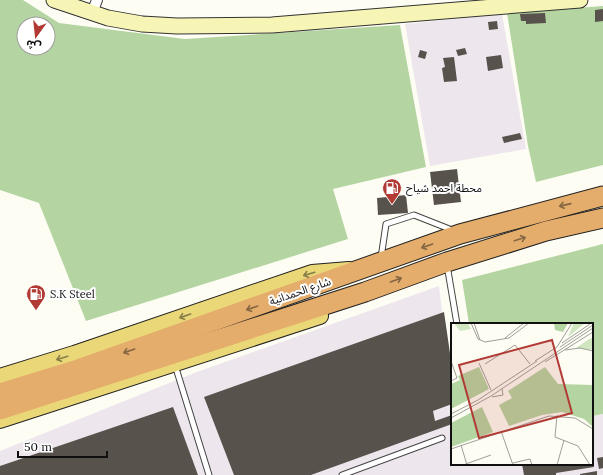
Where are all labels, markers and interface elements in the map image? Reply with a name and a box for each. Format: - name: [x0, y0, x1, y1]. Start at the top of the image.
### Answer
- north arrow: [16, 16, 56, 56]
- text: ش: [24, 37, 43, 54]
- fuel station icon: محطة احمد شياح: [381, 177, 403, 205]
- place label: محطة احمد شياح: [406, 181, 482, 196]
- one-way arrow: [559, 202, 572, 210]
- one-way arrow: [513, 235, 526, 242]
- one-way arrow: [421, 242, 433, 250]
- one-way arrow: [302, 271, 315, 278]
- street label: شارع الحمدانية: [267, 274, 333, 309]
- one-way arrow: [390, 276, 402, 284]
- fuel station icon: S.K Steel: [25, 283, 47, 311]
- place label: S.K Steel: [50, 287, 95, 301]
- one-way arrow: [245, 305, 258, 312]
- one-way arrow: [179, 313, 192, 320]
- inset map: [451, 323, 593, 465]
- one-way arrow: [123, 348, 136, 355]
- one-way arrow: [56, 355, 69, 362]
- scale bar: [18, 433, 107, 459]
- text: 50 m: [24, 439, 52, 454]

